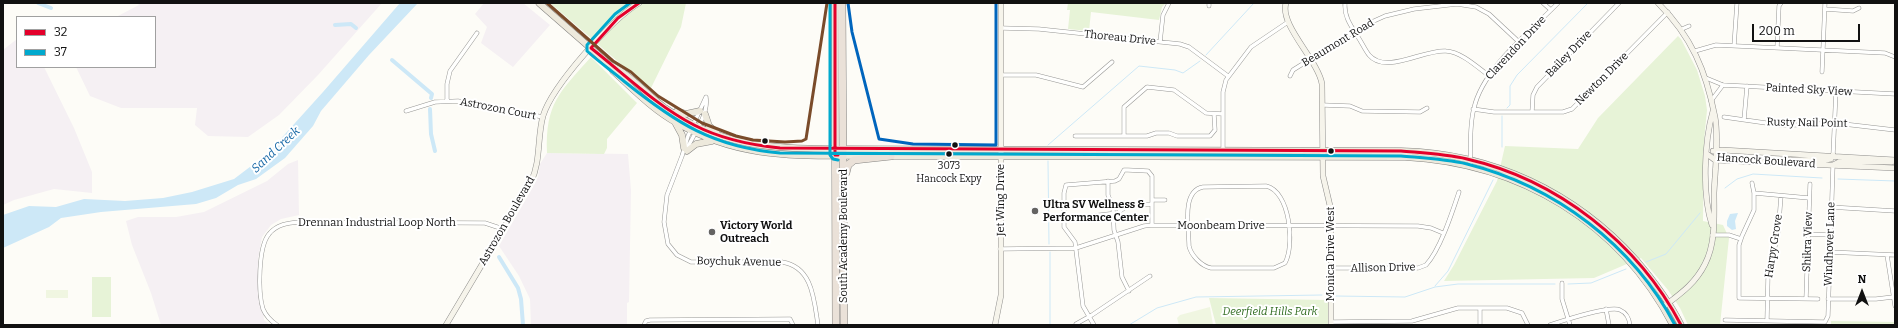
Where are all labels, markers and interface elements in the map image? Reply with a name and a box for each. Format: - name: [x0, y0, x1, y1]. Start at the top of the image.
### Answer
- street label: Clarendon Drive: [1483, 13, 1549, 83]
- legend: [16, 16, 156, 68]
- street label: Beaumont Road: [1300, 16, 1376, 70]
- scale bar: [1754, 16, 1862, 42]
- text: 200 m: [1759, 24, 1795, 38]
- text: 32: [54, 25, 67, 39]
- street label: Thoreau Drive: [1083, 28, 1157, 48]
- street label: Bailey Drive: [1543, 28, 1595, 80]
- text: 37: [54, 45, 67, 59]
- street label: Newton Drive: [1573, 50, 1631, 108]
- street label: Painted Sky View: [1765, 81, 1853, 99]
- street label: Astrozon Court: [459, 95, 537, 123]
- street label: Rusty Nail Point: [1766, 116, 1848, 130]
- water label: Sand Creek: [249, 124, 303, 176]
- unlabelled marker: [760, 136, 770, 146]
- unlabelled marker: [950, 140, 960, 150]
- unlabelled marker: [1326, 146, 1336, 156]
- marker: 3073 Hancock Expy: [944, 149, 954, 159]
- street label: Hancock Boulevard: [1716, 151, 1816, 171]
- place label: 3073 Hancock Expy: [916, 160, 982, 184]
- street label: Jet Wing Drive: [994, 164, 1008, 236]
- street label: South Academy Boulevard: [837, 169, 851, 303]
- street label: Astrozon Boulevard: [476, 174, 538, 268]
- place label: Ultra SV Wellness & Performance Center: [1043, 198, 1149, 224]
- street label: Windhover Lane: [1822, 202, 1838, 286]
- marker: Ultra SV Wellness & Performance Center: [1030, 206, 1040, 216]
- street label: Monica Drive West: [1324, 207, 1338, 301]
- street label: Shikra View: [1800, 212, 1816, 272]
- street label: Harpy Grove: [1762, 213, 1786, 279]
- street label: Drennan Industrial Loop North: [298, 216, 456, 230]
- place label: Victory World Outreach: [720, 219, 792, 245]
- street label: Moonbeam Drive: [1177, 219, 1265, 233]
- marker: Victory World Outreach: [707, 227, 717, 237]
- street label: Boychuk Avenue: [696, 255, 782, 269]
- street label: Allison Drive: [1350, 261, 1416, 275]
- north arrow: [1842, 272, 1882, 312]
- text: N: [1858, 273, 1866, 286]
- park label: Deerfield Hills Park: [1223, 305, 1317, 319]

